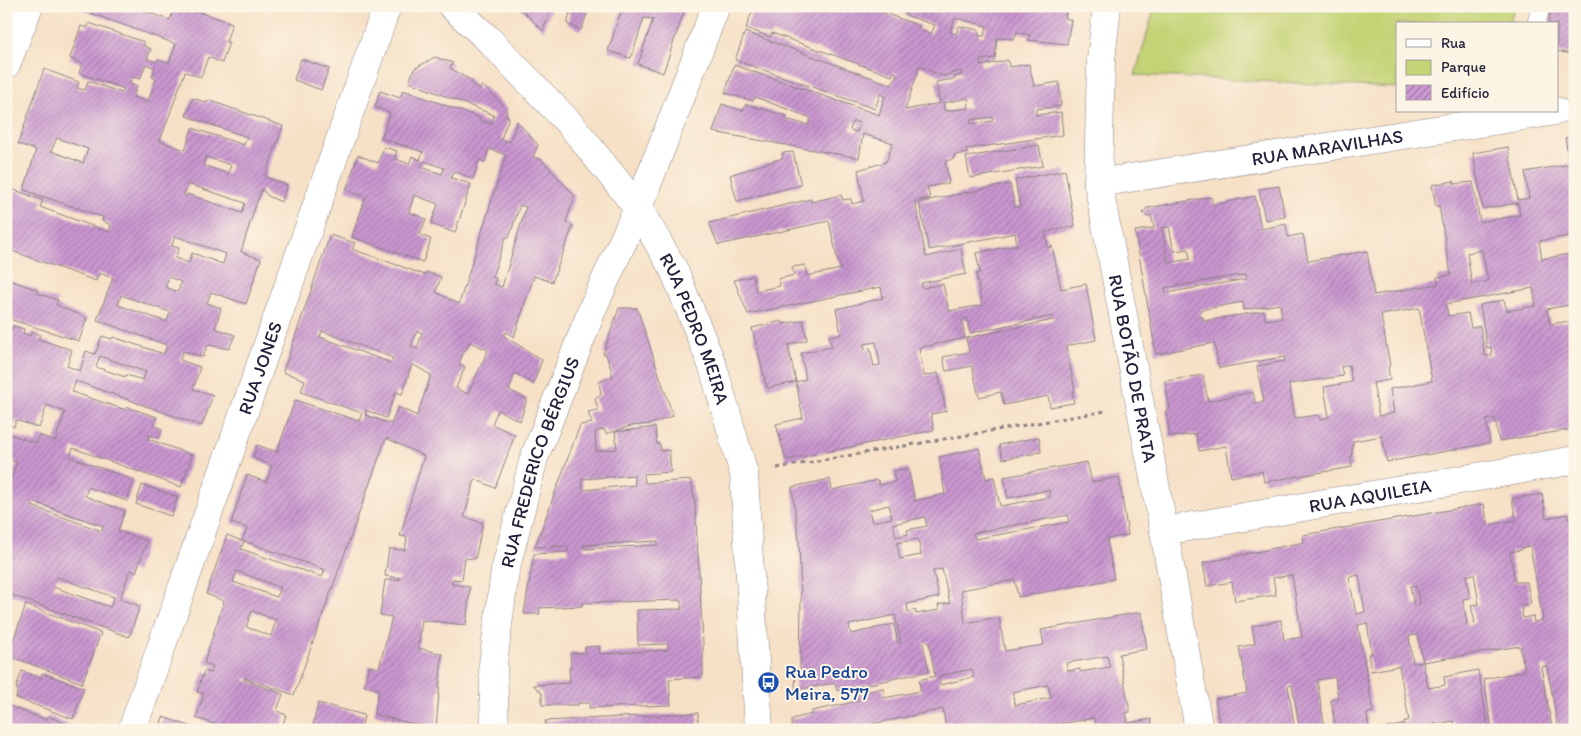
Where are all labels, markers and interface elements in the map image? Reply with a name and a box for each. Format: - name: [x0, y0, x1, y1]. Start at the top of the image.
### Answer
- legend: [1396, 22, 1558, 112]
- text: Rua: [1441, 34, 1466, 52]
- text: Parque: [1441, 58, 1486, 76]
- text: Edifício: [1441, 84, 1489, 102]
- street label: RUA MARAVILHAS: [1250, 124, 1405, 170]
- street label: RUA PEDRO MEIRA: [655, 248, 735, 407]
- street label: RUA BOTÃO DE PRATA: [1104, 272, 1162, 464]
- street label: RUA JONES: [233, 318, 287, 417]
- street label: RUA FREDERICO BÉRGIUS: [495, 353, 584, 570]
- street label: RUA AQUILEIA: [1307, 474, 1433, 517]
- place label: Rua Pedro Meira, 577: [785, 660, 869, 705]
- bus stop icon: Rua Pedro Meira, 577: [757, 670, 781, 694]

